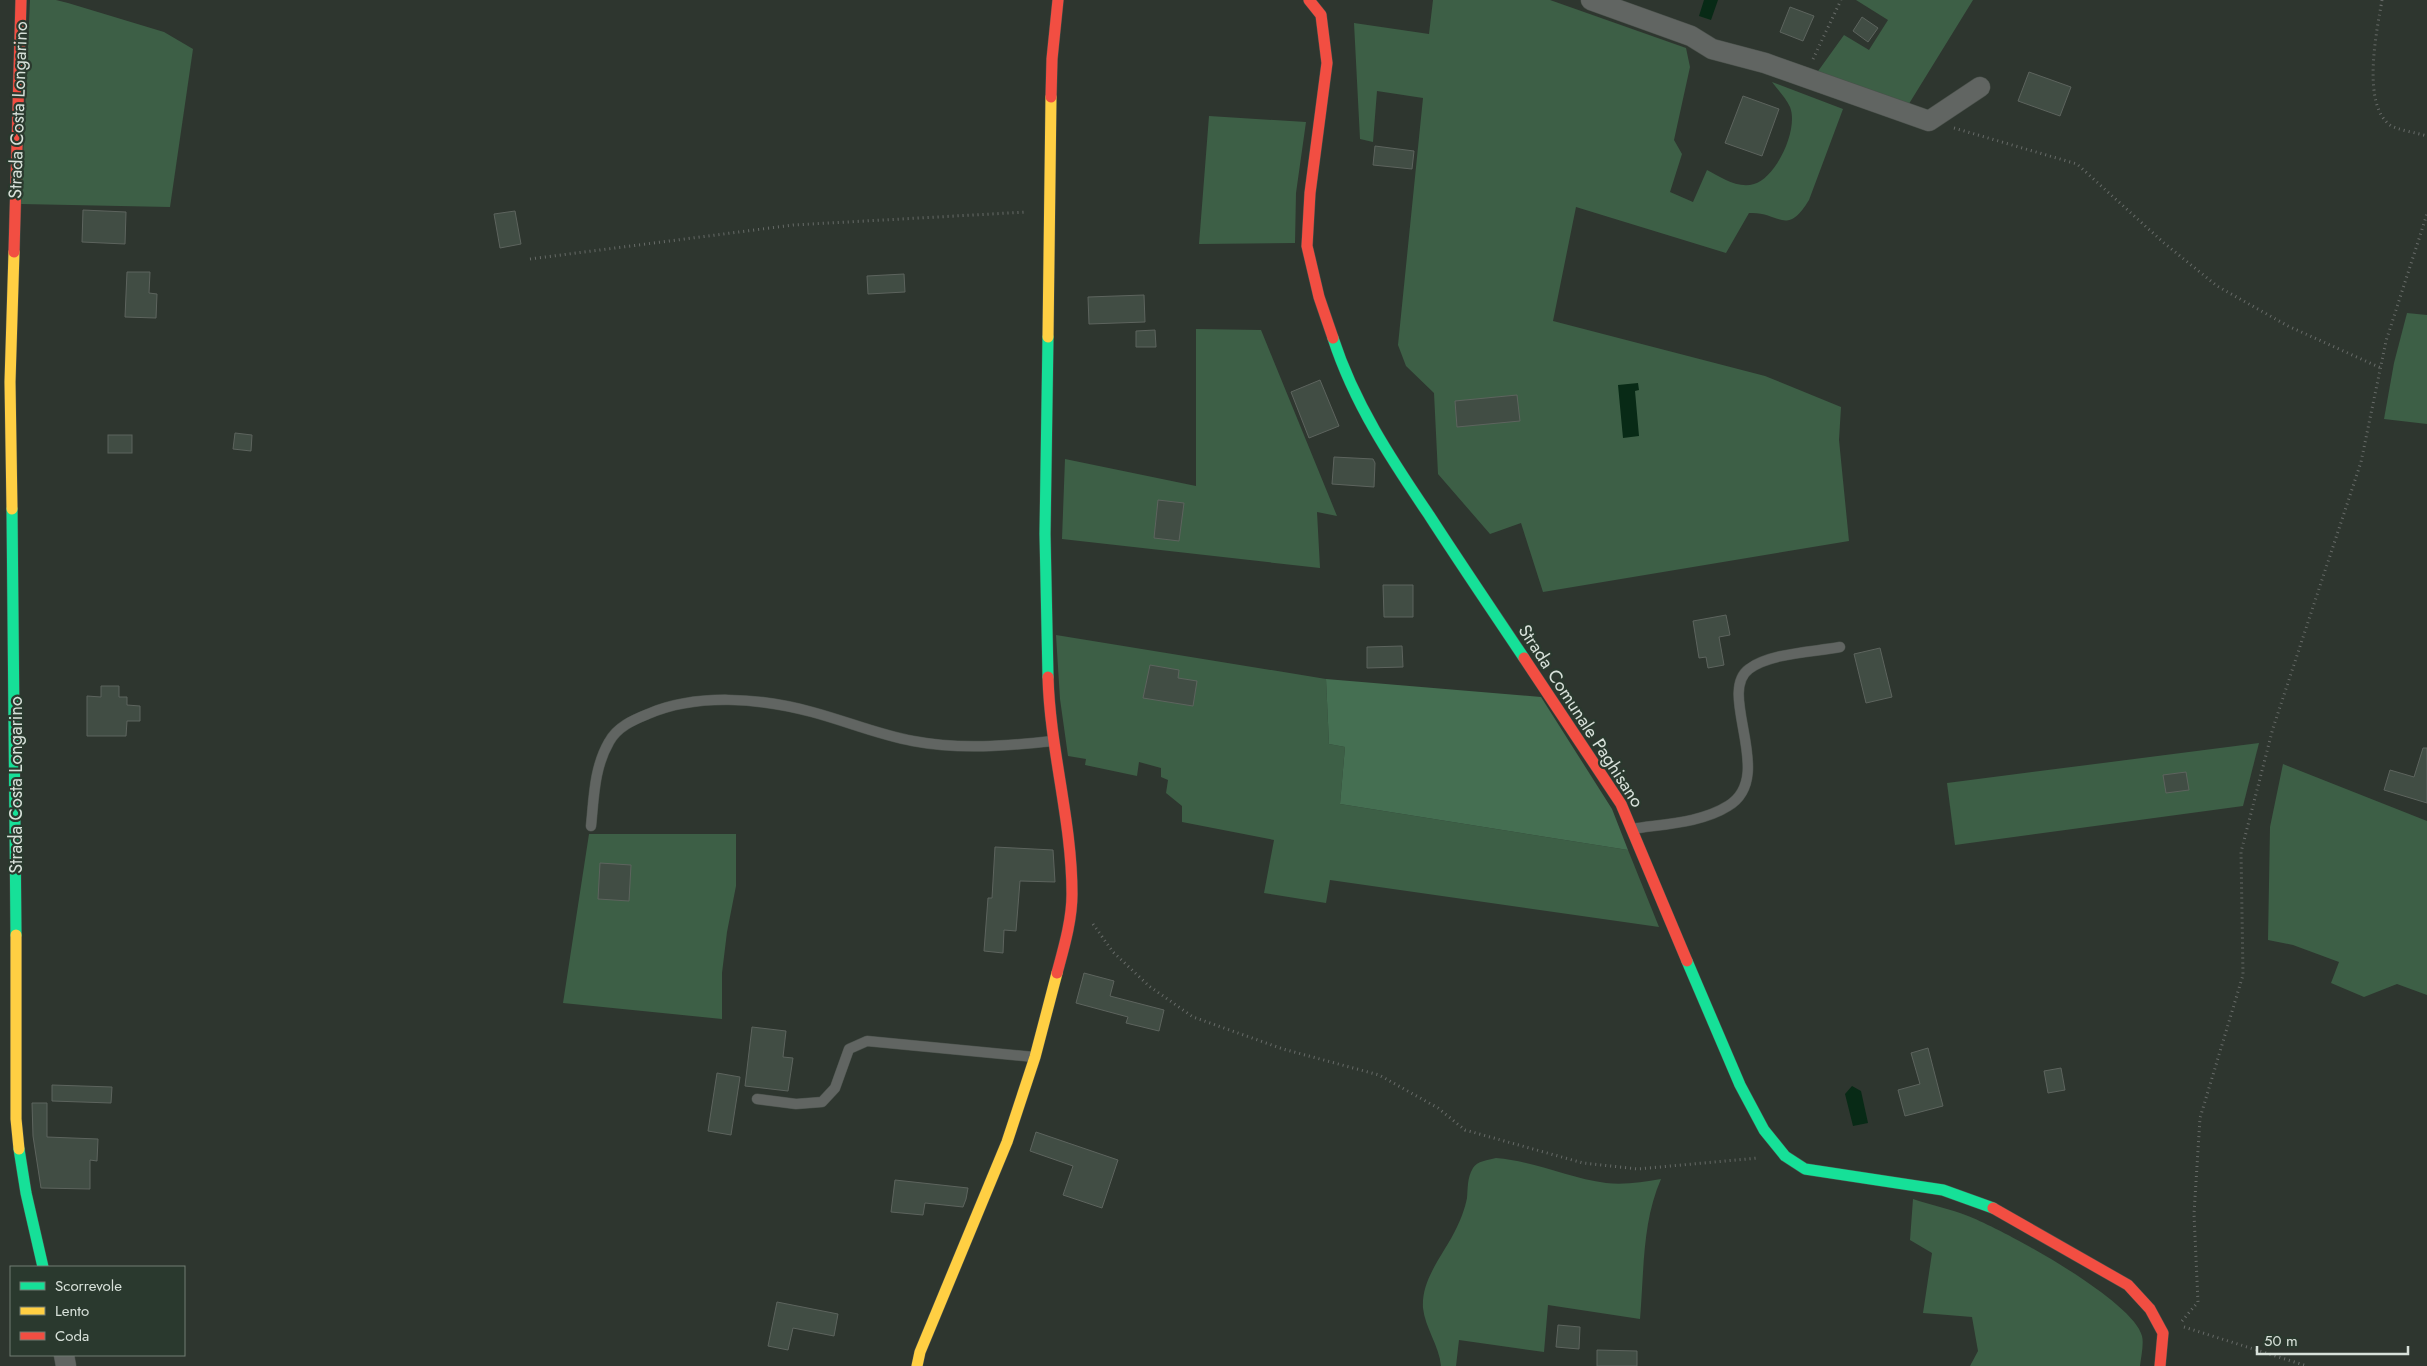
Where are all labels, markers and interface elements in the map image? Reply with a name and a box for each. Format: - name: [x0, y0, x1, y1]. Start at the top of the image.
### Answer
- street label: Strada Costa Longarino: [2, 21, 34, 199]
- street label: Strada Comunale Paghisano: [1512, 619, 1650, 813]
- street label: Strada Costa Longarino: [3, 696, 29, 874]
- legend: [10, 1266, 185, 1356]
- text: Scorrevole: [55, 1275, 122, 1297]
- text: Lento: [55, 1300, 89, 1322]
- scale bar: [2257, 1324, 2408, 1356]
- text: Coda: [55, 1325, 89, 1347]
- text: 50 m: [2264, 1330, 2298, 1352]

